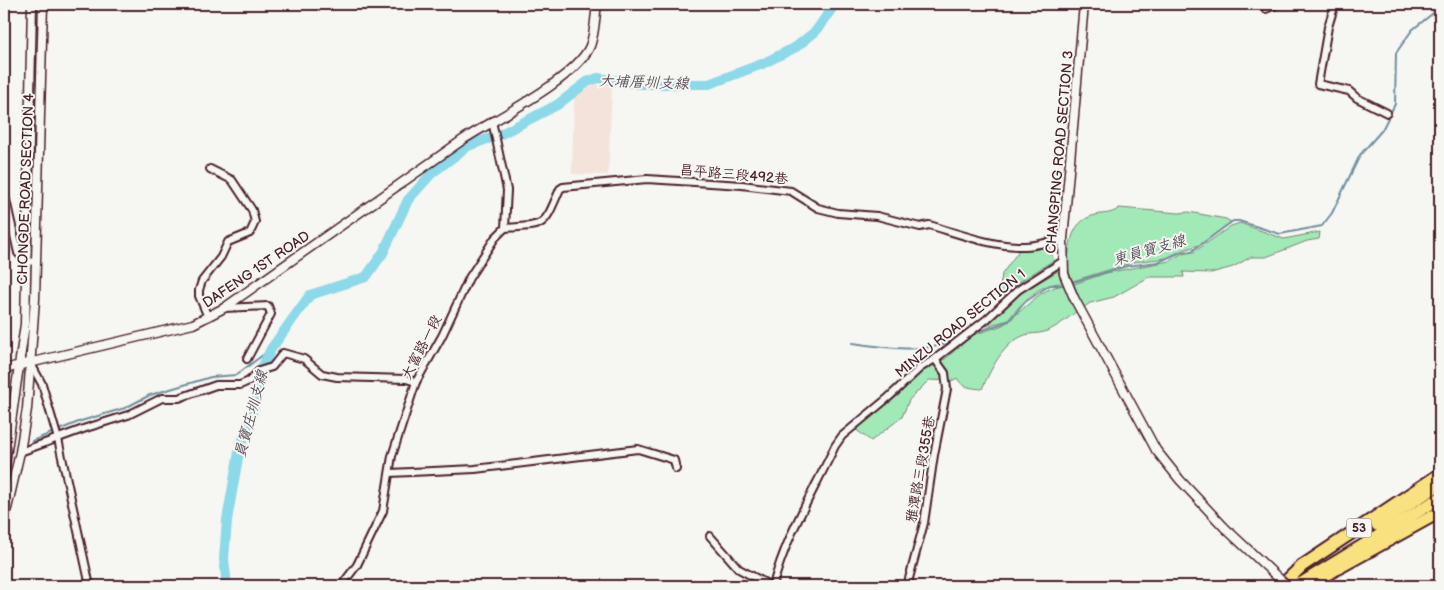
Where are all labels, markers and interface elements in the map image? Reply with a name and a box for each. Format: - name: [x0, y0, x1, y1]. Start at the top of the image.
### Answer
- street label: CHANGPING ROAD SECTION 3: [1042, 50, 1077, 254]
- water label: 大埔厝圳支線: [599, 71, 690, 94]
- street label: CHONGDE ROAD SECTION 4: [14, 93, 37, 285]
- street label: 昌平路三段492巷: [679, 161, 790, 188]
- street label: DAFENG 1ST ROAD: [199, 227, 313, 312]
- water label: 東員寶支線: [1110, 231, 1189, 270]
- street label: MINZU ROAD SECTION 1: [892, 266, 1029, 381]
- street label: 大富路一段: [398, 312, 445, 382]
- water label: 員寶庄圳支線: [231, 367, 273, 460]
- street label: 雅潭路三段355巷: [903, 413, 938, 524]
- road number: 53: [1346, 518, 1372, 538]

